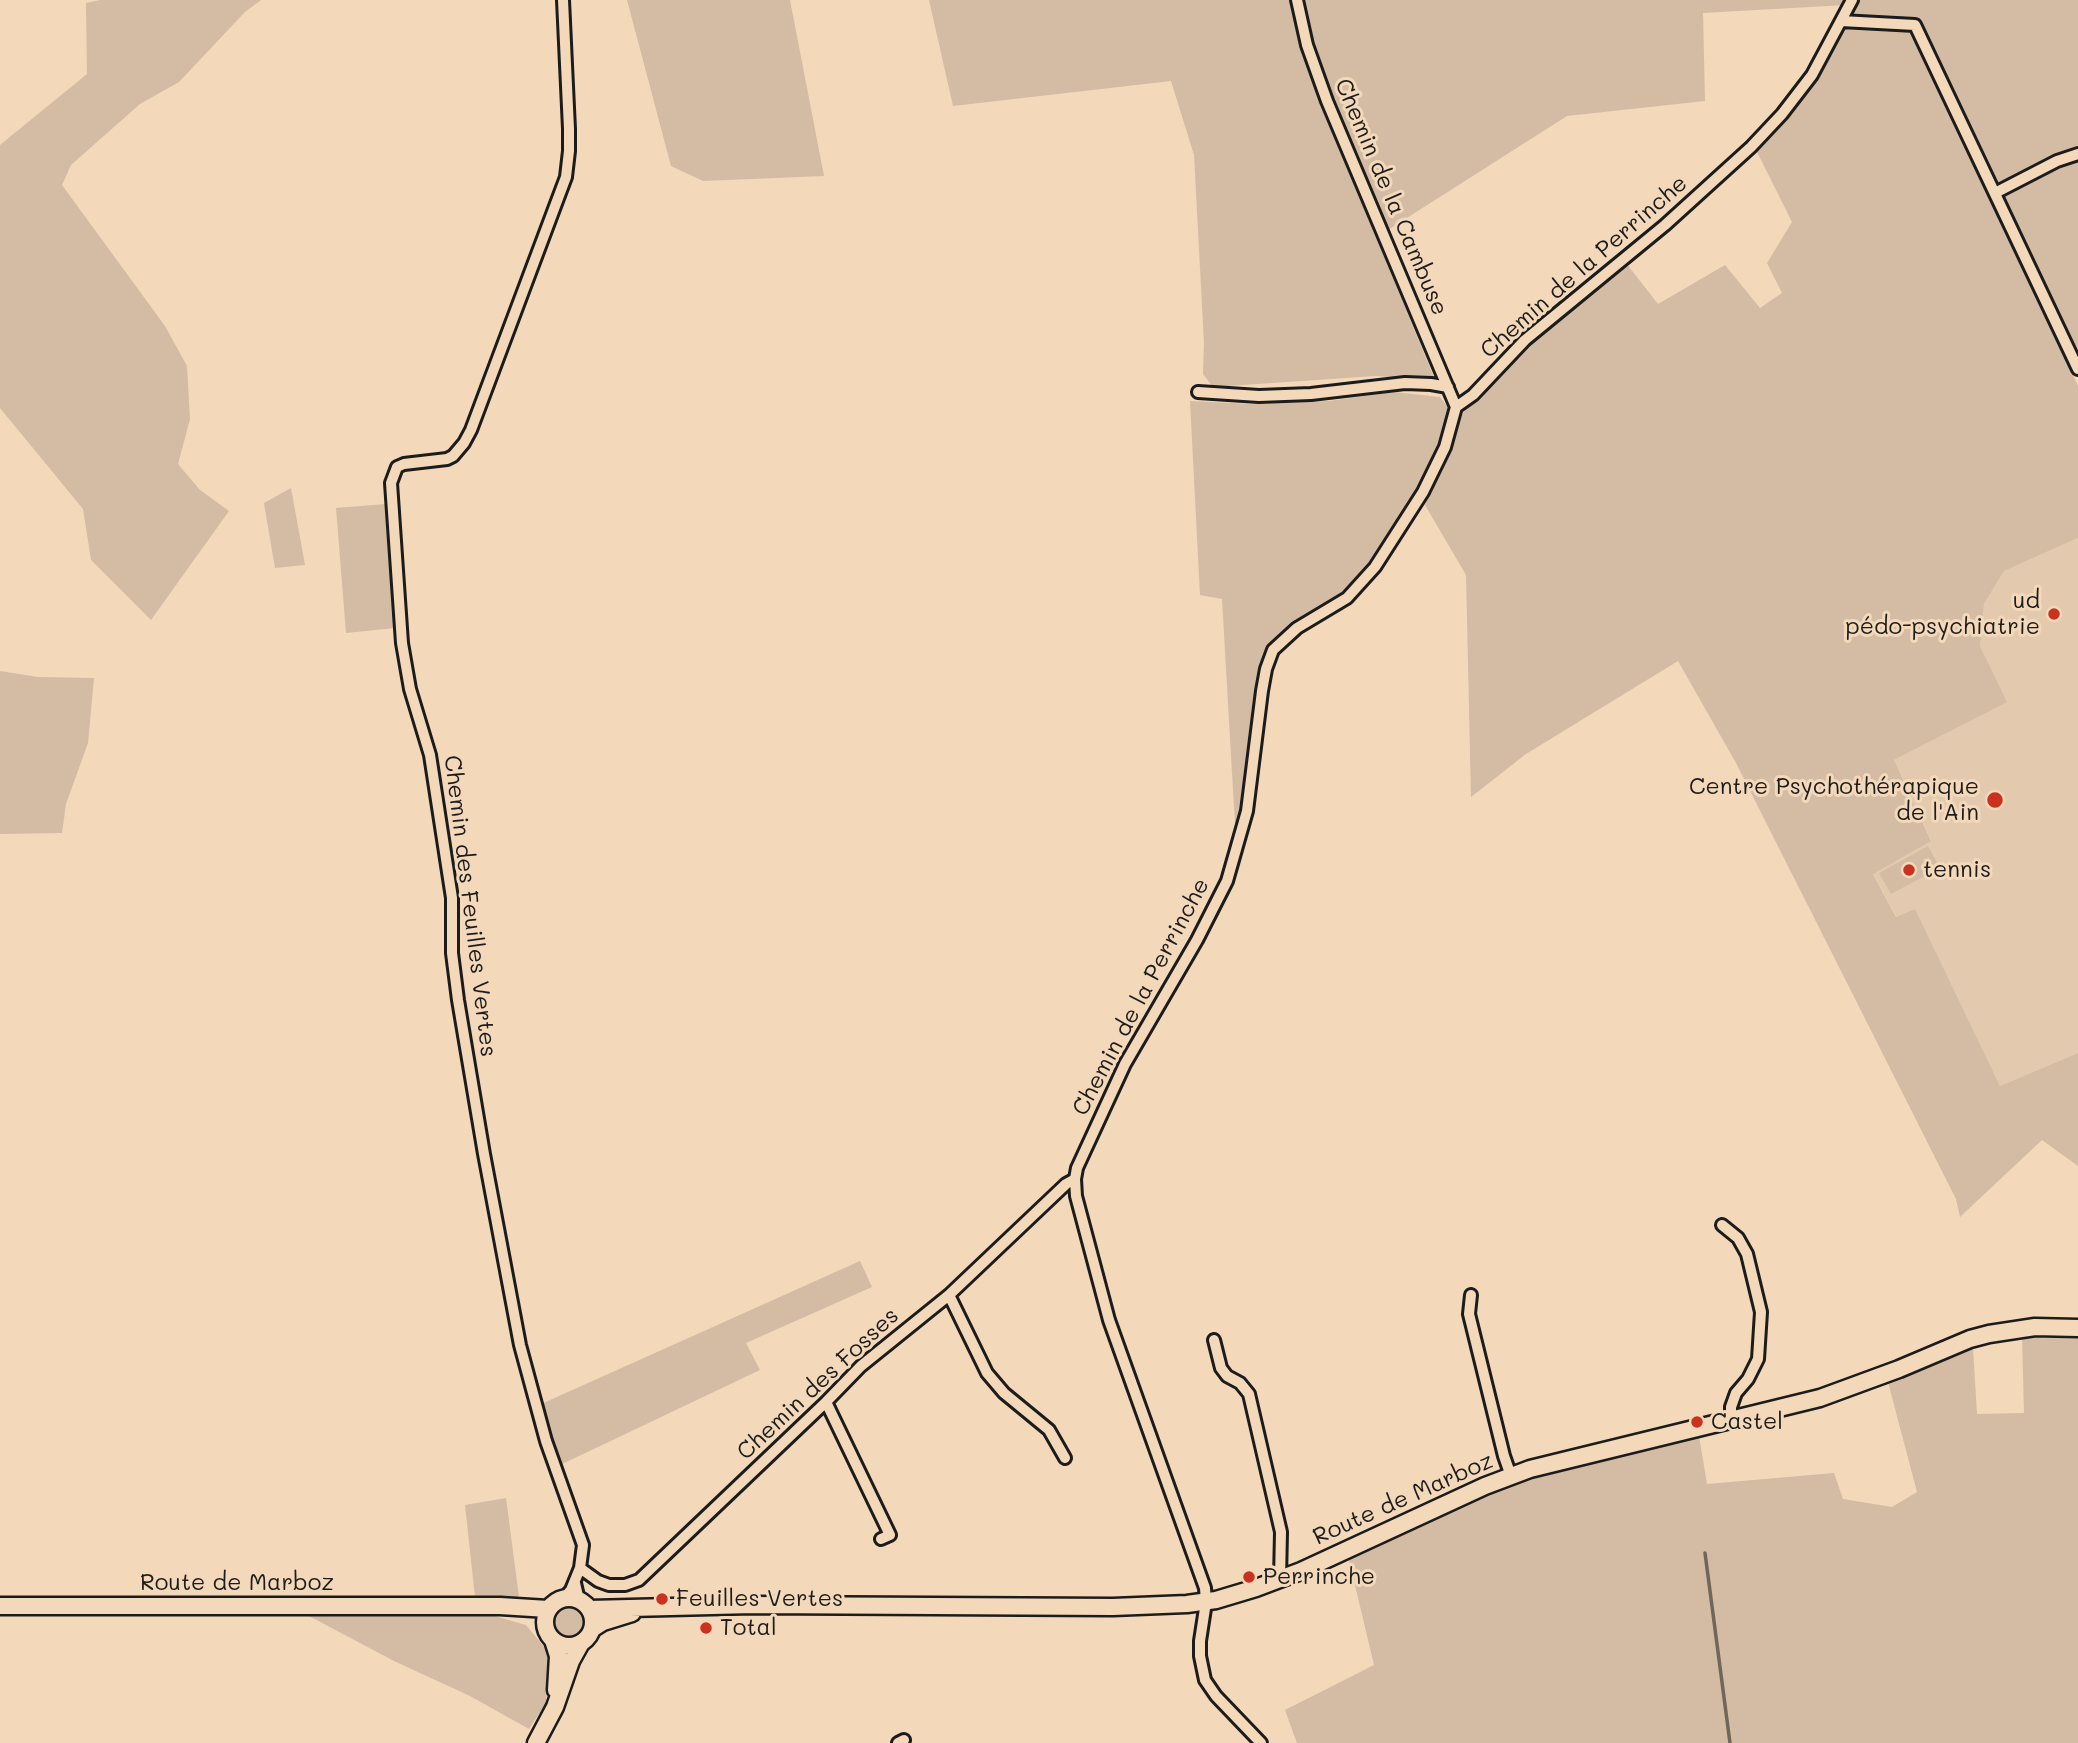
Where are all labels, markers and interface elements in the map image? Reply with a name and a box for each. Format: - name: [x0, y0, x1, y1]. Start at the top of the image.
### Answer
- street label: Chemin de la Cambuse: [1329, 74, 1453, 320]
- street label: Chemin de la Perrinche: [1475, 170, 1693, 364]
- place label: ud pédo-psychiatrie: [1845, 587, 2040, 641]
- marker: ud pédo-psychiatrie: [2046, 606, 2062, 622]
- street label: Chemin des Feuilles Vertes: [438, 754, 502, 1058]
- place label: Centre Psychothérapique de l'Ain: [1689, 773, 1979, 827]
- marker: Centre Psychothérapique de l'Ain: [1985, 790, 2005, 810]
- place label: tennis: [1923, 856, 1991, 884]
- marker: tennis: [1901, 862, 1917, 878]
- street label: Chemin de la Perrinche: [1067, 874, 1215, 1120]
- street label: Chemin des Fosses: [732, 1302, 904, 1466]
- place label: Castel: [1711, 1408, 1783, 1436]
- marker: Castel: [1689, 1414, 1705, 1430]
- street label: Route de Marboz: [1309, 1447, 1497, 1551]
- place label: Perrinche: [1263, 1563, 1375, 1591]
- street label: Route de Marboz: [140, 1569, 334, 1597]
- marker: Perrinche: [1241, 1569, 1257, 1585]
- place label: Feuilles Vertes: [676, 1585, 843, 1613]
- marker: Feuilles Vertes: [654, 1591, 670, 1607]
- place label: Total: [720, 1614, 777, 1642]
- marker: Total: [698, 1620, 714, 1636]

